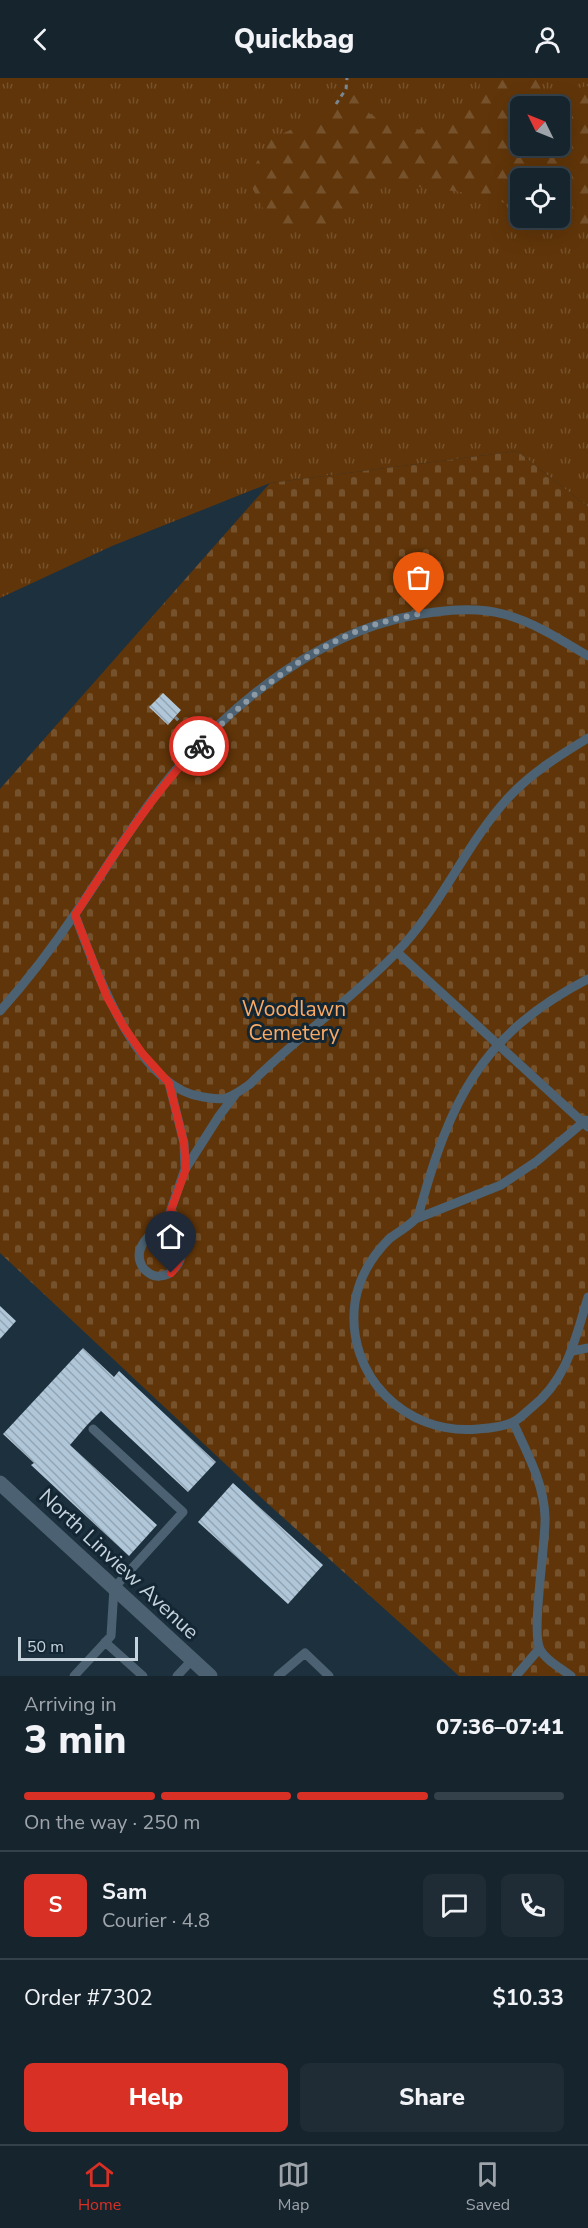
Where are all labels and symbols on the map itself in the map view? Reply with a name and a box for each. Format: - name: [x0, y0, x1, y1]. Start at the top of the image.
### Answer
- north arrow: [510, 96, 570, 156]
- pin: [393, 552, 444, 614]
- courier: [169, 716, 229, 776]
- park label: Woodlawn Cemetery: [242, 995, 346, 1047]
- pin: [145, 1211, 196, 1273]
- street label: North Linview Avenue: [33, 1482, 205, 1646]
- scale bar: [18, 1634, 138, 1662]

